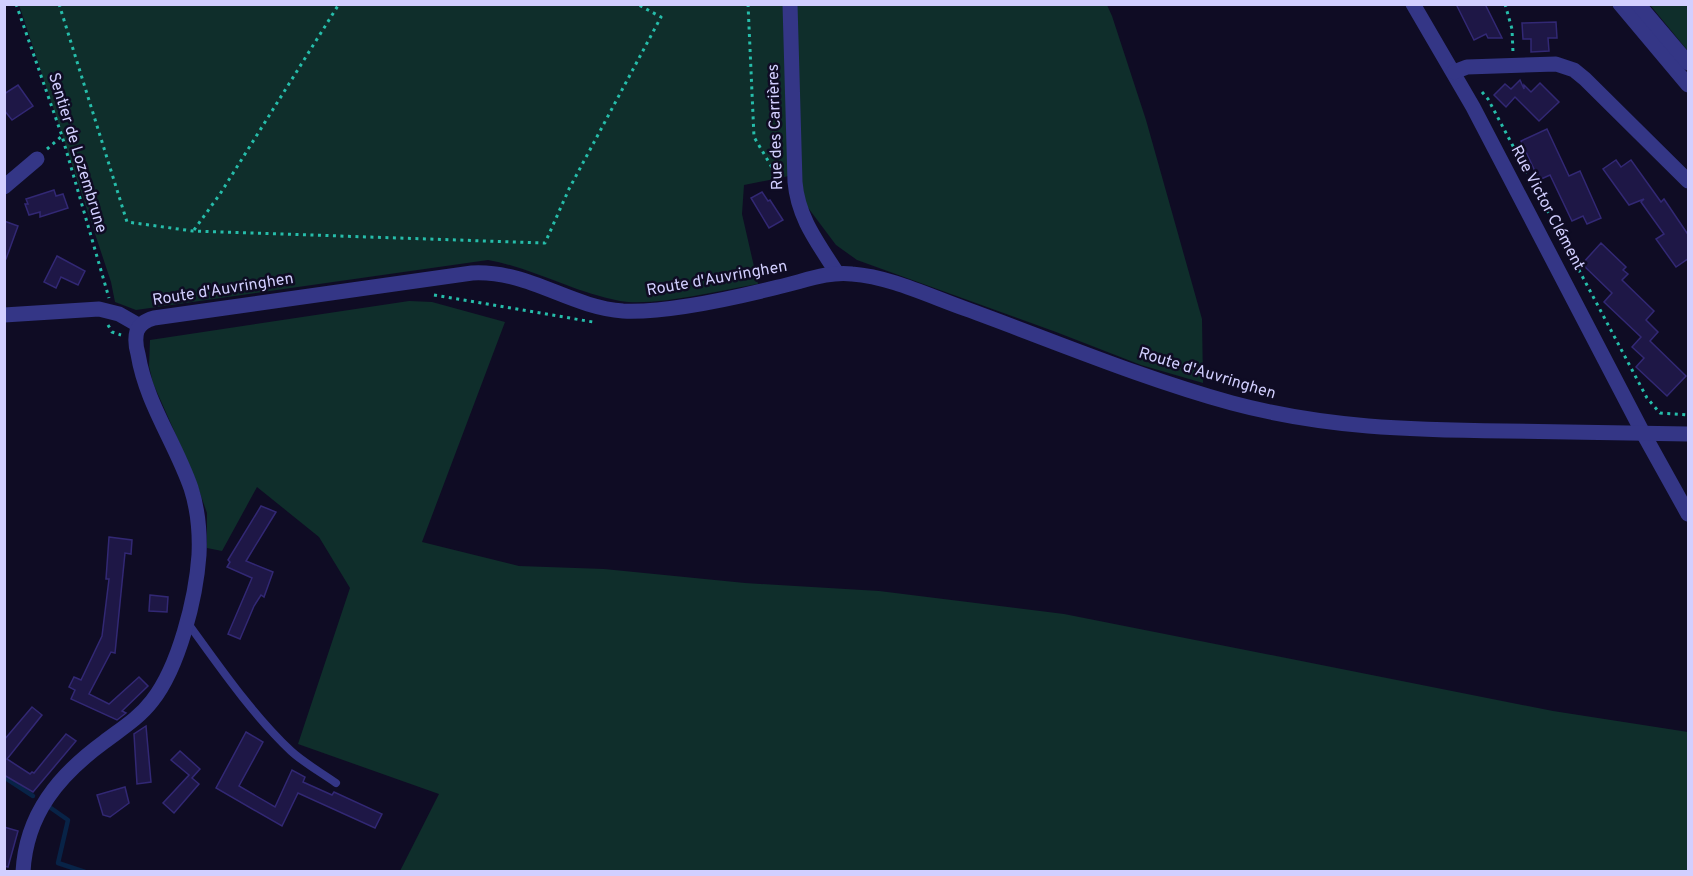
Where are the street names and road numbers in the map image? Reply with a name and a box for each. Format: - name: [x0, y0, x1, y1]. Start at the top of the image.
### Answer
- street label: Rue des Carrières: [764, 64, 788, 190]
- street label: Sentier de Lozembrune: [43, 70, 111, 236]
- street label: Rue Victor Clément: [1506, 142, 1588, 274]
- street label: Route d'Auvringhen: [645, 257, 789, 301]
- street label: Route d'Auvringhen: [151, 269, 295, 311]
- street label: Route d'Auvringhen: [1136, 344, 1278, 404]

